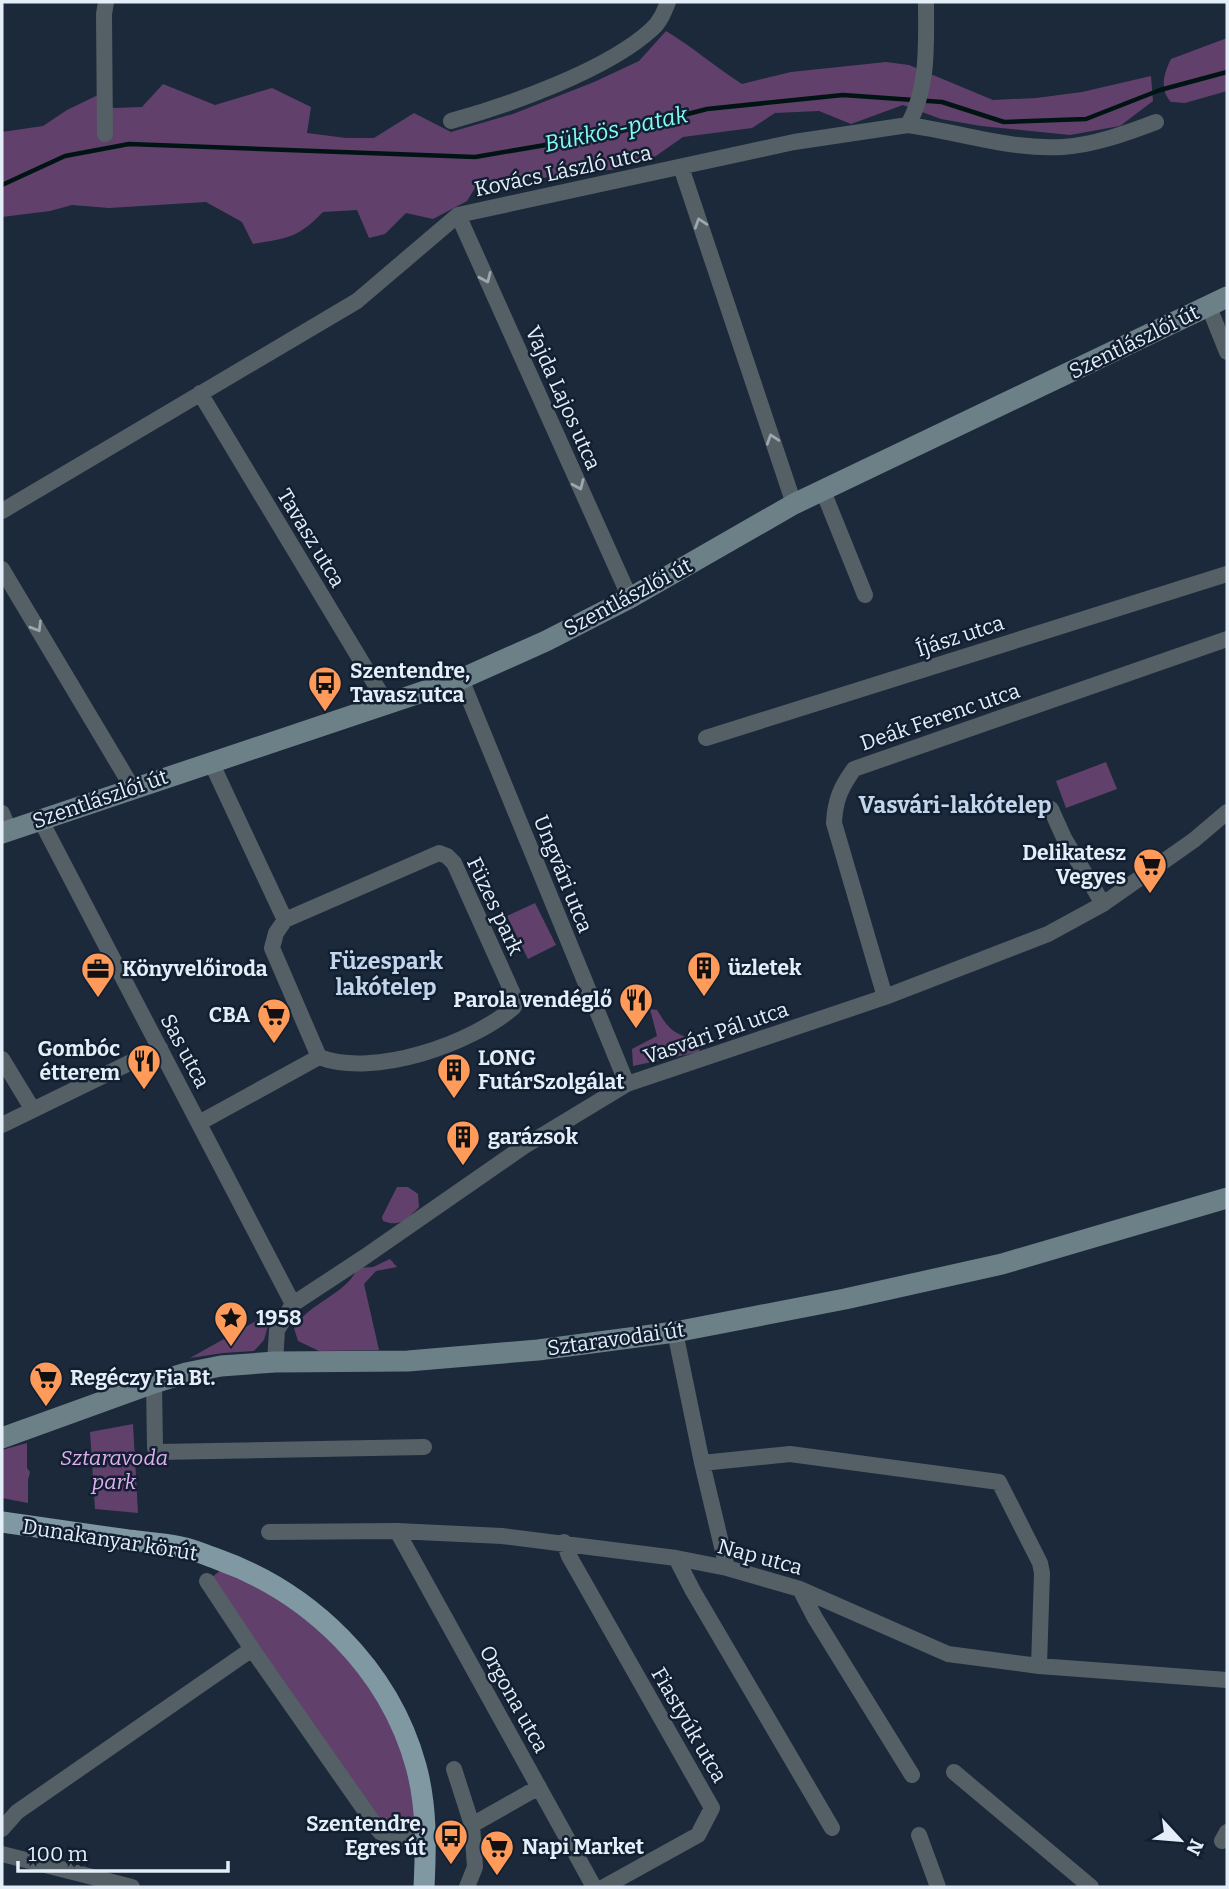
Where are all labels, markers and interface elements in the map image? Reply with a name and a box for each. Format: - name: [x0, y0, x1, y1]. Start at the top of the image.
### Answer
- water label: Bükkös-patak: [542, 100, 691, 158]
- street label: Kovács László utca: [472, 139, 654, 202]
- one-way arrow: [694, 218, 708, 230]
- one-way arrow: [478, 270, 492, 283]
- street label: Szentlászlói út: [1065, 299, 1204, 385]
- street label: Vajda Lajos utca: [520, 322, 607, 474]
- one-way arrow: [766, 434, 780, 446]
- one-way arrow: [571, 478, 585, 490]
- street label: Tavasz utca: [271, 484, 351, 593]
- street label: Szentlászlói út: [559, 552, 697, 642]
- street label: Íjász utca: [913, 609, 1008, 662]
- one-way arrow: [28, 620, 41, 633]
- place label: Szentendre, Tavasz utca: [350, 658, 470, 708]
- bus stop icon: Szentendre, Tavasz utca: [306, 664, 344, 713]
- street label: Deák Ferenc utca: [857, 677, 1024, 756]
- street label: Szentlászlói út: [29, 764, 171, 834]
- district label: Vasvári-lakótelep: [859, 791, 1051, 819]
- street label: Ungvári utca: [528, 811, 599, 937]
- place label: Delikatesz Vegyes: [1022, 840, 1126, 890]
- supermarket icon: Delikatesz Vegyes: [1131, 846, 1169, 895]
- street label: Füzes park: [461, 853, 529, 959]
- district label: Füzespark lakótelep: [329, 947, 443, 1001]
- building icon: üzletek: [685, 949, 723, 998]
- office icon: Könyvelőiroda: [79, 950, 117, 999]
- place label: üzletek: [728, 955, 802, 981]
- place label: Könyvelőiroda: [122, 956, 268, 982]
- restaurant icon: Parola vendéglő: [617, 981, 655, 1030]
- place label: Parola vendéglő: [453, 987, 612, 1013]
- supermarket icon: CBA: [255, 996, 293, 1045]
- street label: Vasvári Pál utca: [640, 996, 792, 1070]
- place label: CBA: [209, 1002, 250, 1028]
- street label: Sas utca: [155, 1010, 216, 1093]
- place label: Gombóc étterem: [37, 1036, 120, 1086]
- restaurant icon: Gombóc étterem: [125, 1042, 163, 1091]
- place label: LONG FutárSzolgálat: [478, 1045, 625, 1095]
- building icon: LONG FutárSzolgálat: [435, 1051, 473, 1100]
- building icon: garázsok: [444, 1118, 482, 1167]
- place label: garázsok: [488, 1124, 578, 1150]
- place icon: 1958: [212, 1299, 250, 1348]
- place label: 1958: [256, 1305, 302, 1331]
- street label: Sztaravodai út: [546, 1316, 687, 1362]
- supermarket icon: Regéczy Fia Bt.: [27, 1359, 65, 1408]
- place label: Regéczy Fia Bt.: [70, 1365, 215, 1391]
- park label: Sztaravoda park: [60, 1445, 168, 1495]
- street label: Dunakanyar körút: [21, 1513, 200, 1567]
- street label: Nap utca: [715, 1533, 806, 1581]
- street label: Orgona utca: [474, 1641, 554, 1758]
- street label: Fiastyúk utca: [646, 1663, 733, 1788]
- north arrow: [1145, 1805, 1215, 1875]
- place label: Szentendre, Egres út: [306, 1811, 427, 1861]
- bus stop icon: Szentendre, Egres út: [432, 1817, 470, 1866]
- supermarket icon: Napi Market: [478, 1828, 516, 1877]
- scale bar: [18, 1829, 228, 1873]
- place label: Napi Market: [522, 1834, 645, 1860]
- text: N: [1181, 1836, 1208, 1859]
- text: 100 m: [28, 1841, 88, 1867]

